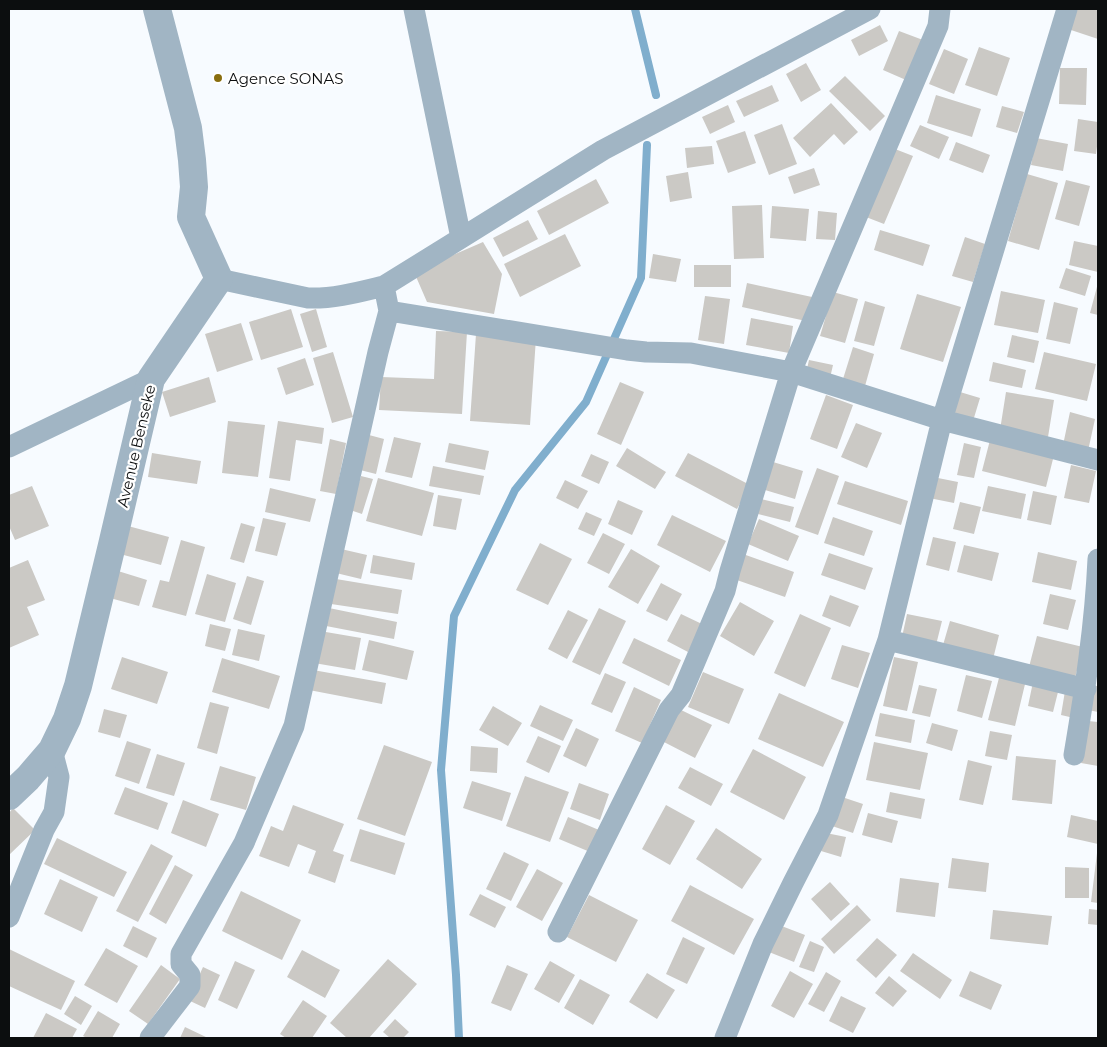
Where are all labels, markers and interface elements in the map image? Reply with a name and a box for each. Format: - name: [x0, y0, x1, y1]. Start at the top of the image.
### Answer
- place label: Agence SONAS: [228, 69, 343, 88]
- marker: Agence SONAS: [212, 72, 224, 84]
- street label: Avenue Benseke: [113, 383, 159, 509]

